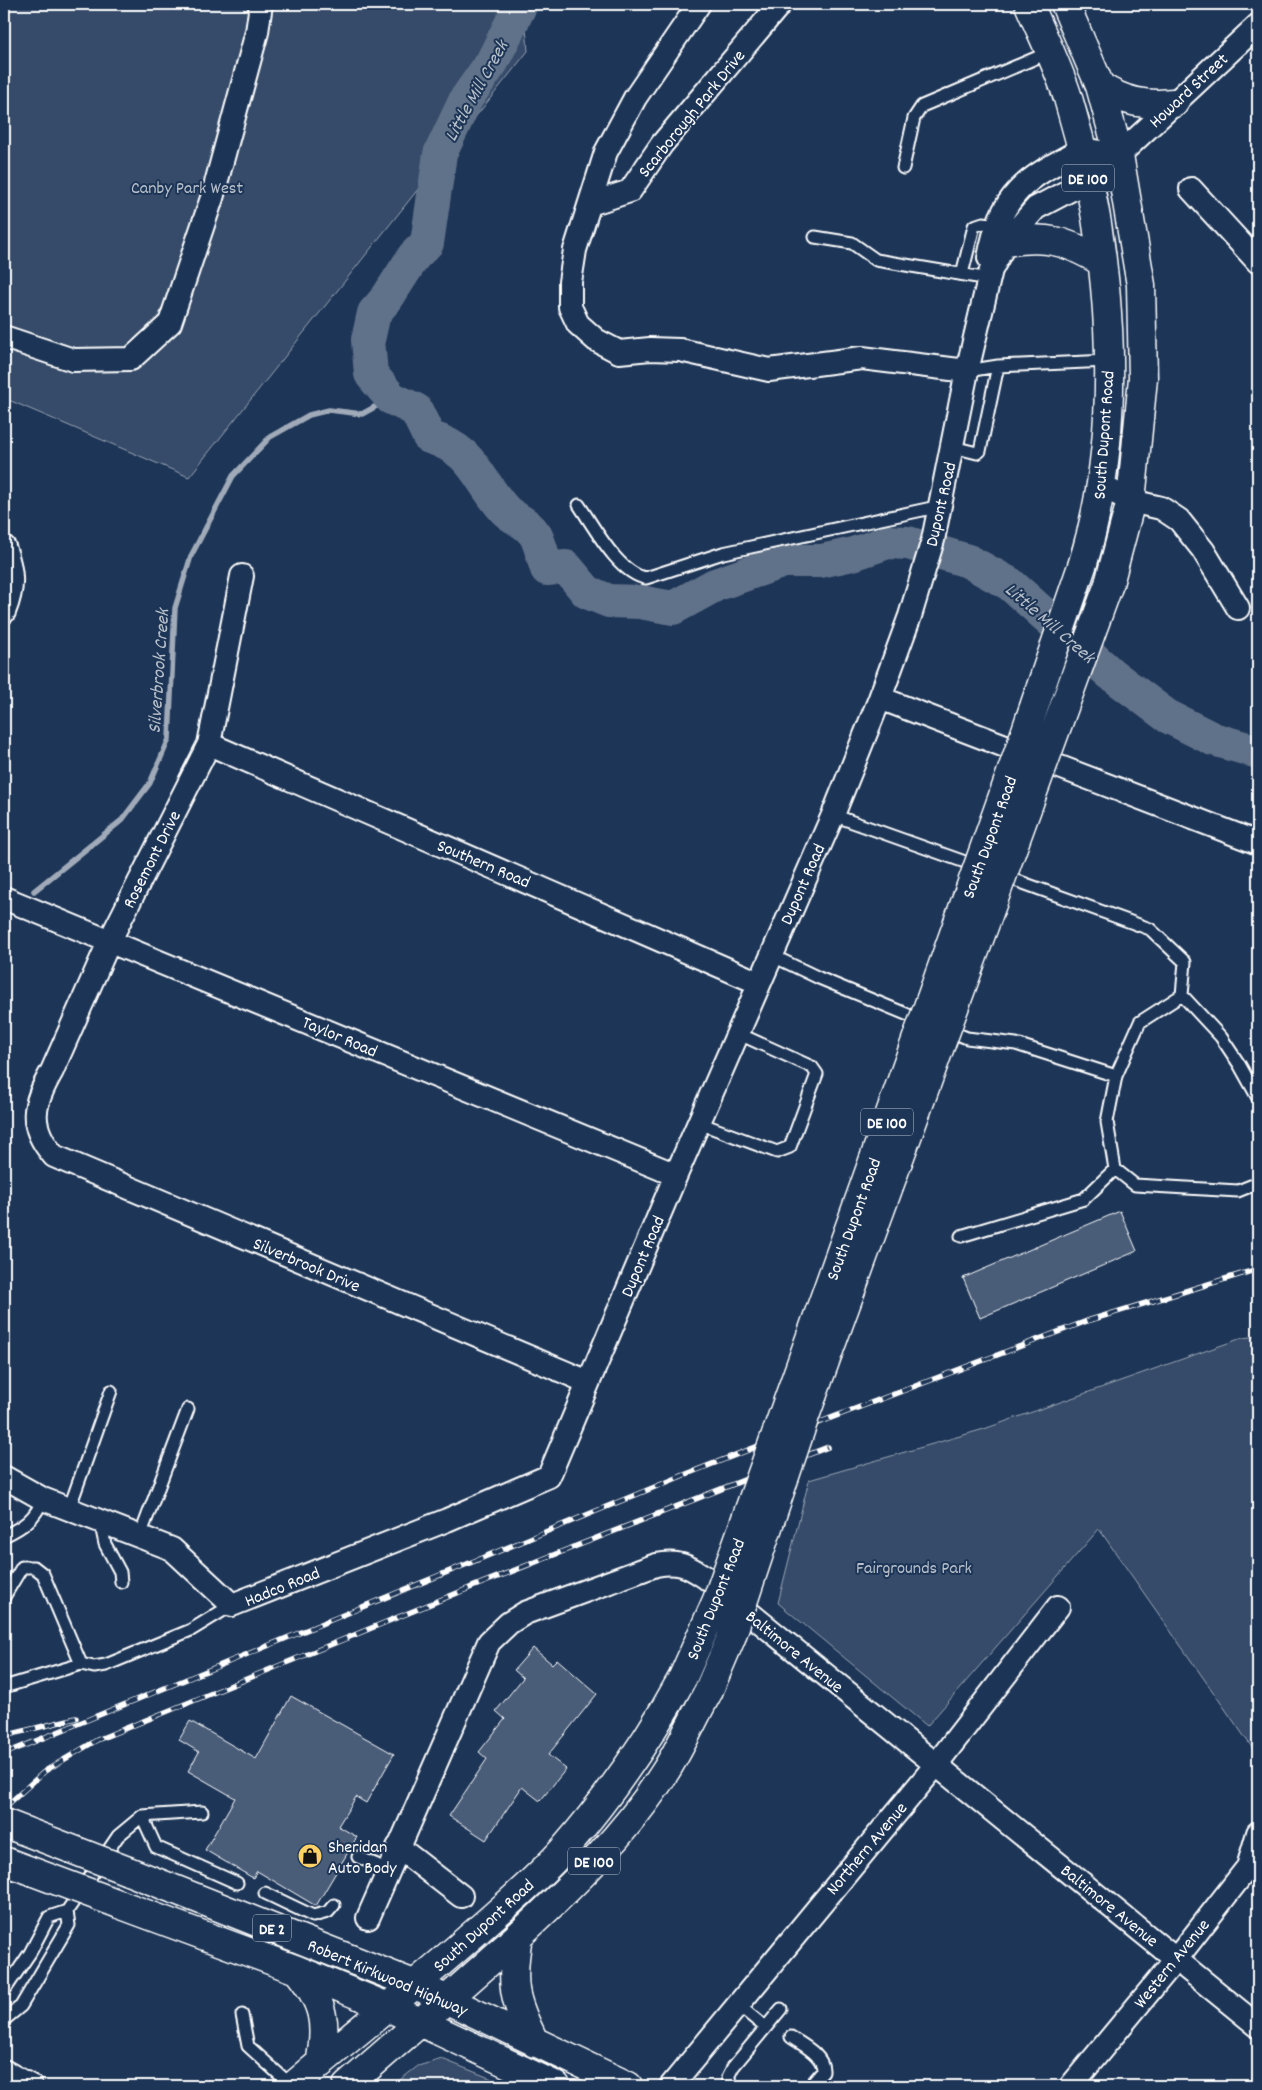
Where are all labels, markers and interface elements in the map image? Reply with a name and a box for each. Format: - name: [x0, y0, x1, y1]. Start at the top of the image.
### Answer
- water label: Little Mill Creek: [439, 34, 518, 147]
- street label: Scarborough Park Drive: [633, 45, 753, 184]
- street label: Howard Street: [1145, 48, 1235, 135]
- road number: DE 100: [1062, 164, 1114, 192]
- park label: Canby Park West: [131, 177, 243, 202]
- street label: South Dupont Road: [1089, 370, 1122, 500]
- street label: Dupont Road: [921, 460, 964, 549]
- water label: Little Mill Creek: [998, 578, 1101, 673]
- water label: Silverbrook Creek: [143, 606, 178, 735]
- street label: South Dupont Road: [958, 773, 1025, 903]
- street label: Rosemont Drive: [118, 807, 189, 913]
- street label: Southern Road: [432, 834, 534, 896]
- street label: Dupont Road: [775, 841, 833, 929]
- street label: Taylor Road: [297, 1011, 381, 1065]
- road number: DE 100: [861, 1108, 913, 1136]
- street label: South Dupont Road: [822, 1155, 889, 1285]
- street label: Dupont Road: [616, 1212, 673, 1301]
- street label: Silverbrook Drive: [249, 1232, 364, 1300]
- street label: South Dupont Road: [682, 1536, 753, 1664]
- park label: Fairgrounds Park: [856, 1557, 972, 1582]
- street label: Hadco Road: [242, 1562, 324, 1615]
- street label: Baltimore Avenue: [739, 1606, 848, 1700]
- street label: Northern Avenue: [821, 1798, 914, 1902]
- place label: Sheridan Auto Body: [328, 1836, 397, 1882]
- shop icon: Sheridan Auto Body: [297, 1843, 323, 1869]
- road number: DE 100: [568, 1848, 620, 1874]
- street label: Baltimore Avenue: [1054, 1860, 1163, 1954]
- street label: South Dupont Road: [428, 1874, 541, 1979]
- street label: Western Avenue: [1129, 1914, 1217, 2015]
- road number: DE 2: [253, 1915, 291, 1942]
- street label: Robert Kirkwood Highway: [303, 1934, 472, 2025]

